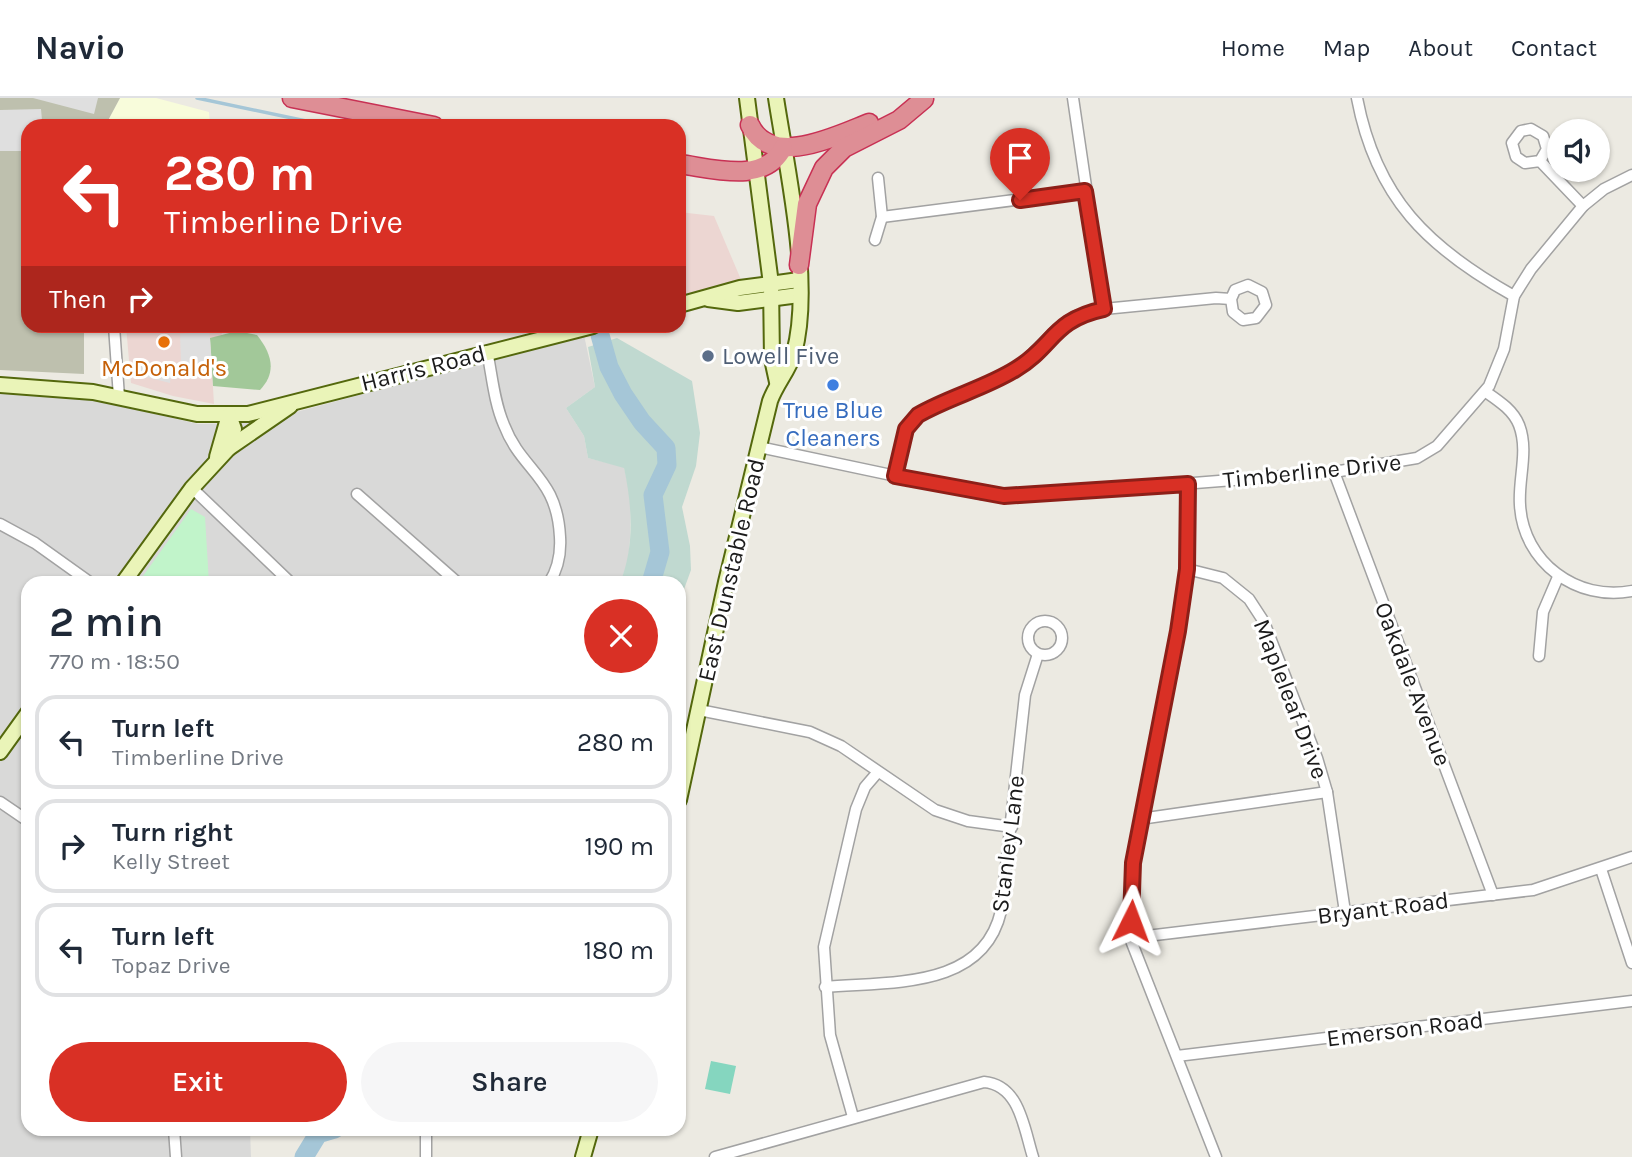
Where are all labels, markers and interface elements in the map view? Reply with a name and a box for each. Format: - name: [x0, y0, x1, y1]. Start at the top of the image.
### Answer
- text: Navio: [35, 29, 125, 67]
- text: Home: [1221, 34, 1285, 62]
- text: Map: [1323, 34, 1370, 62]
- text: About: [1408, 34, 1473, 62]
- text: Contact: [1511, 34, 1597, 62]
- map controls: [1547, 119, 1610, 182]
- button: sound: [1547, 119, 1610, 182]
- pin: [990, 128, 1050, 200]
- icon: arrive: [1001, 139, 1039, 177]
- text: 280 m: [164, 145, 315, 202]
- icon: left: [49, 147, 140, 238]
- text: Timberline Drive: [164, 204, 403, 241]
- icon: right: [121, 280, 159, 318]
- text: Then: [49, 284, 107, 315]
- marker: McDonald's: [156, 334, 172, 350]
- street label: Harris Road: [358, 339, 488, 397]
- place label: Lowell Five: [722, 342, 839, 370]
- marker: Lowell Five: [700, 348, 716, 364]
- place label: McDonald's: [101, 354, 227, 382]
- marker: True Blue Cleaners: [825, 377, 841, 393]
- place label: True Blue Cleaners: [783, 396, 883, 452]
- street label: Timberline Drive: [1221, 448, 1403, 494]
- street label: East Dunstable Road: [692, 456, 770, 684]
- text: 2 min: [49, 597, 164, 647]
- street label: Oakdale Avenue: [1369, 598, 1457, 770]
- button: close: [584, 599, 658, 673]
- street label: Mapleleaf Drive: [1248, 615, 1334, 783]
- text: 770 m · 18:50: [49, 648, 180, 675]
- text: Turn left: [112, 713, 214, 744]
- icon: left: [53, 723, 91, 761]
- text: 280 m: [577, 727, 654, 758]
- text: Timberline Drive: [112, 744, 284, 771]
- street label: Stanley Lane: [986, 774, 1030, 914]
- text: Turn right: [112, 817, 233, 848]
- icon: right: [53, 827, 91, 865]
- text: 190 m: [584, 831, 654, 862]
- text: Kelly Street: [112, 848, 230, 875]
- position arrow: [1094, 884, 1168, 958]
- street label: Bryant Road: [1316, 886, 1450, 930]
- text: Turn left: [112, 921, 214, 952]
- icon: left: [53, 931, 91, 969]
- text: 180 m: [584, 935, 654, 966]
- text: Topaz Drive: [112, 952, 230, 979]
- street label: Emerson Road: [1325, 1005, 1485, 1053]
- button: Exit: [49, 1042, 347, 1122]
- button: Share: [361, 1042, 658, 1122]

